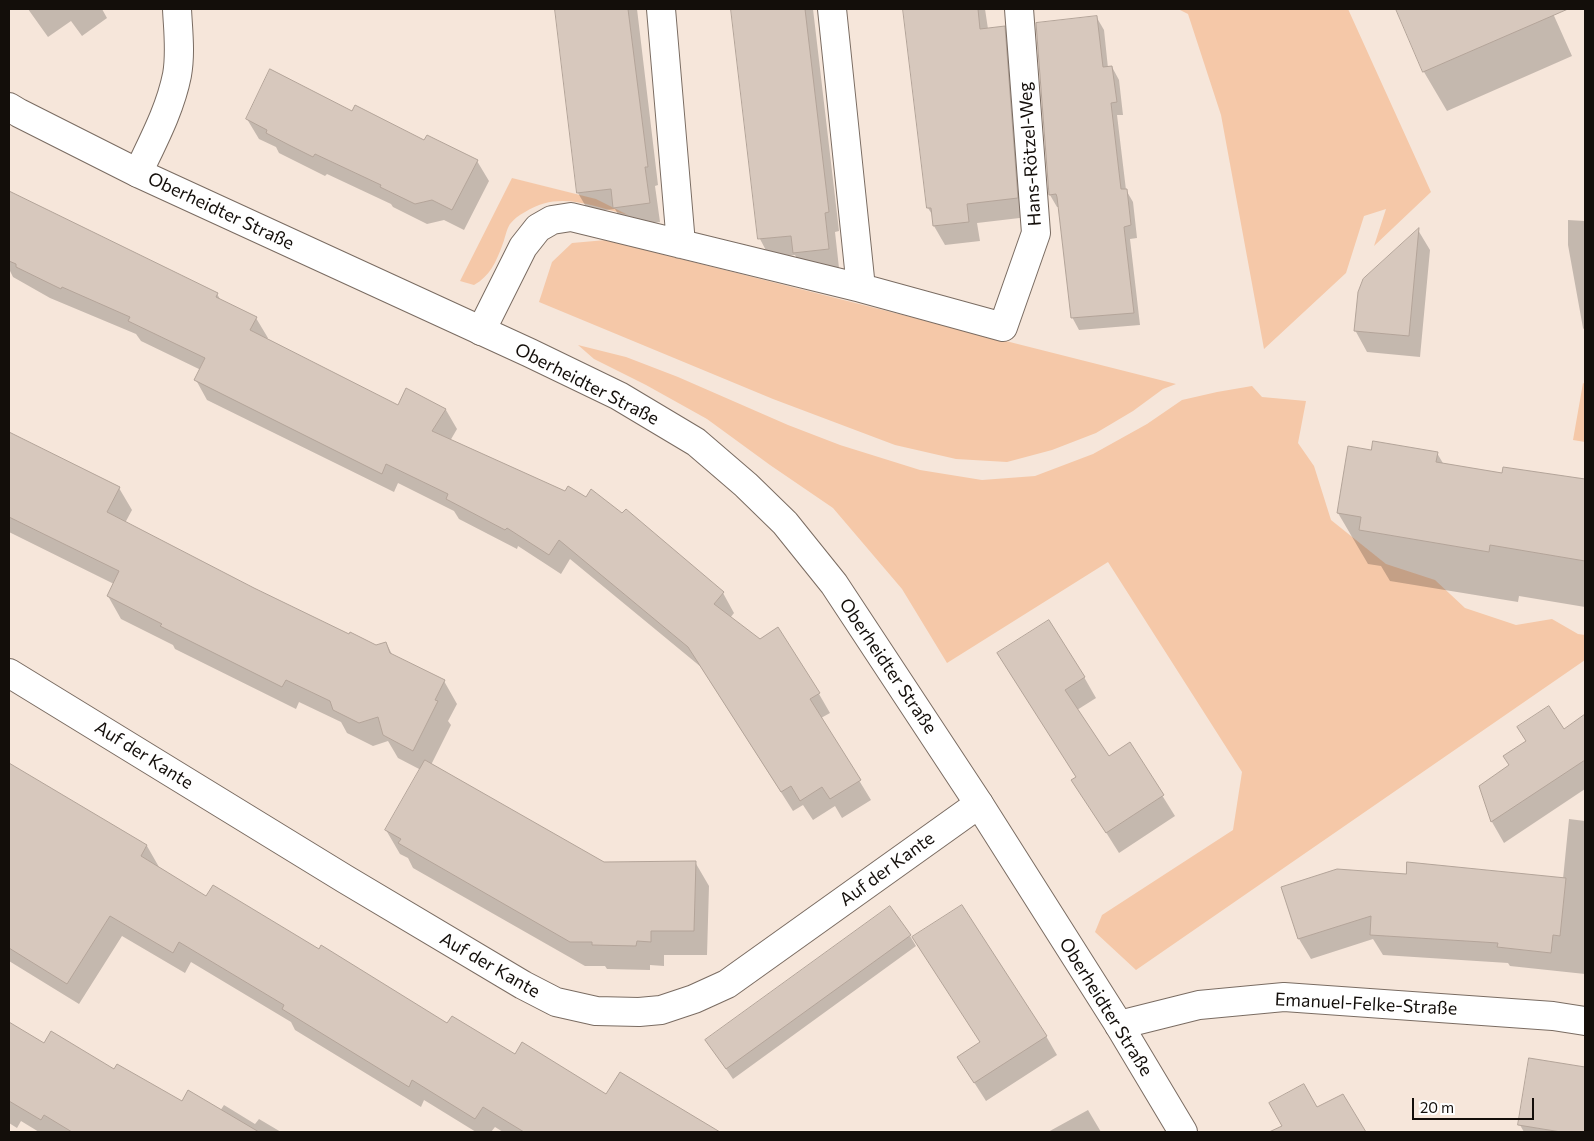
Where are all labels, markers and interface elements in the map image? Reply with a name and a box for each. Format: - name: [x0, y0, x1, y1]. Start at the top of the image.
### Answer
- street label: Hans-Rötzel-Weg: [1014, 81, 1046, 227]
- street label: Oberheidter Straße: [144, 168, 298, 254]
- street label: Oberheidter Straße: [511, 338, 663, 430]
- street label: Oberheidter Straße: [835, 594, 941, 738]
- street label: Auf der Kante: [91, 716, 197, 794]
- street label: Auf der Kante: [835, 827, 939, 911]
- street label: Auf der Kante: [436, 928, 544, 1002]
- street label: Oberheidter Straße: [1055, 934, 1157, 1080]
- street label: Emanuel-Felke-Straße: [1274, 988, 1458, 1020]
- scale bar: [1414, 1088, 1536, 1120]
- text: 20 m: [1420, 1098, 1454, 1116]

